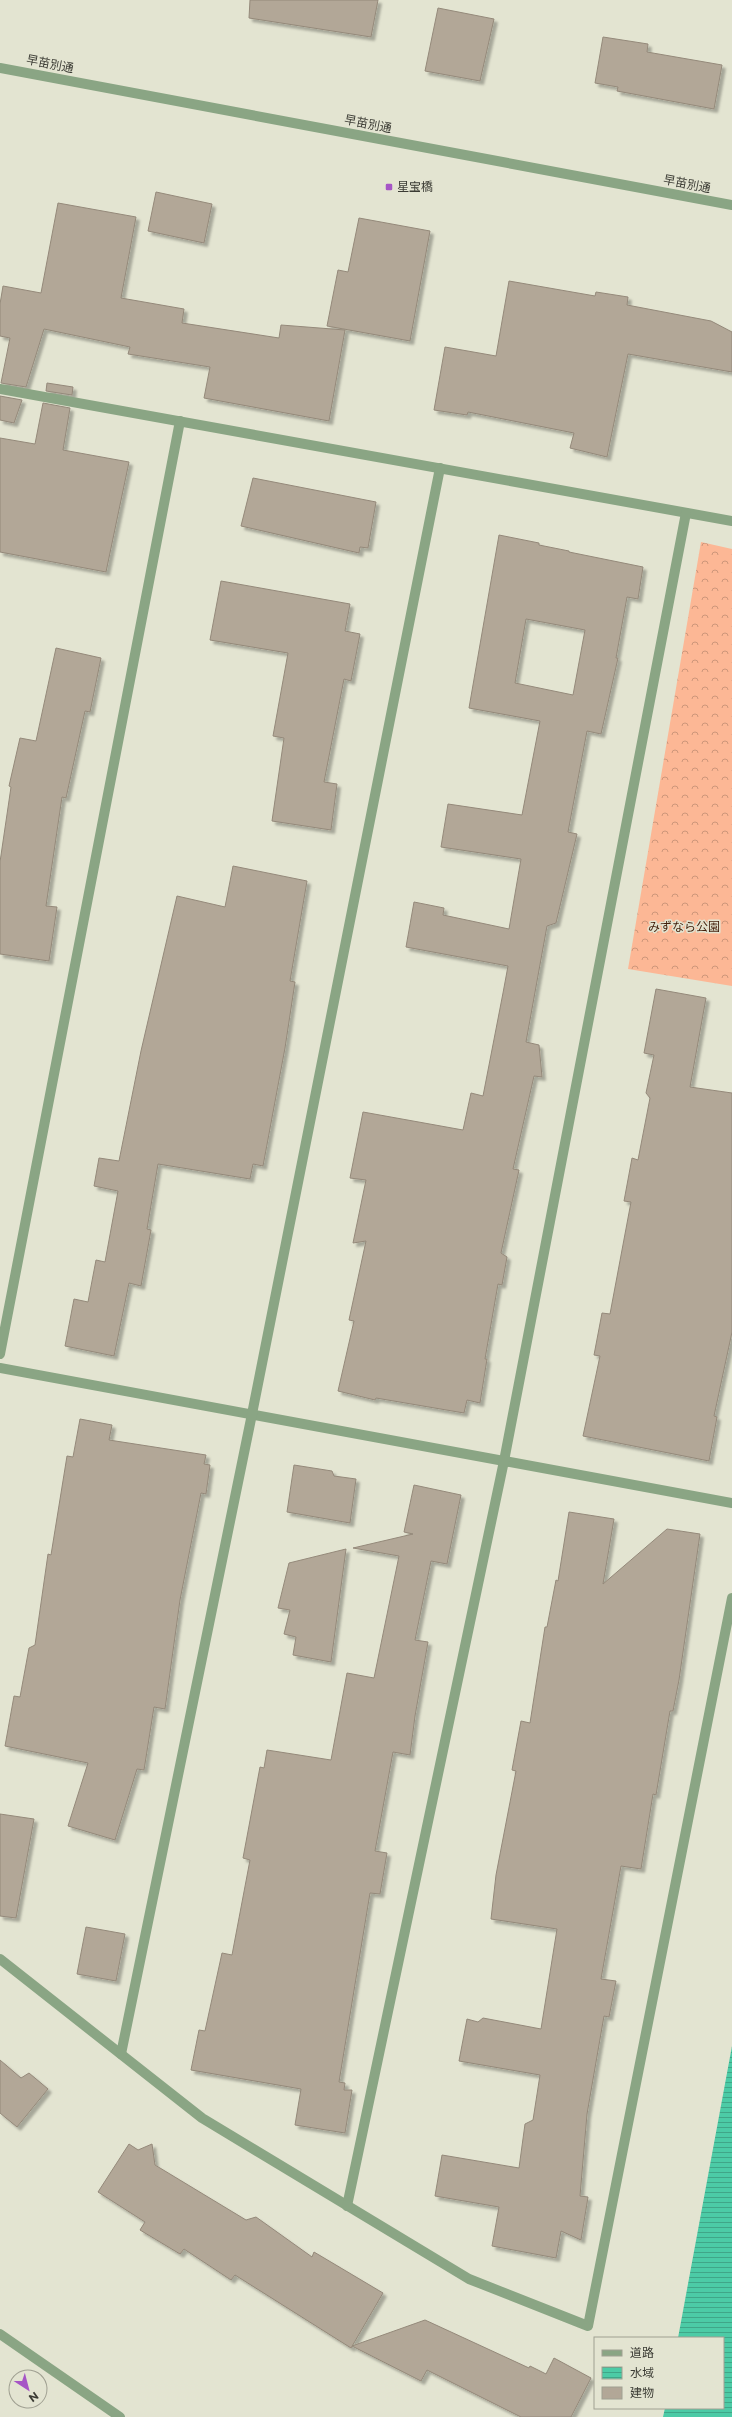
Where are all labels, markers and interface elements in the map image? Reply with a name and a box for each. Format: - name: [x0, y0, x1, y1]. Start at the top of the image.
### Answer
- street label: 早苗別通: [25, 52, 75, 75]
- street label: 早苗別通: [343, 112, 393, 135]
- street label: 早苗別通: [662, 172, 712, 195]
- place label: 星宝橋: [397, 179, 433, 194]
- marker: 星宝橋: [384, 182, 394, 192]
- park label: みずなら公園: [648, 919, 720, 934]
- legend: [594, 2337, 724, 2409]
- text: 道路: [630, 2345, 654, 2360]
- text: 水域: [630, 2365, 654, 2380]
- north arrow: [8, 2369, 48, 2409]
- text: 建物: [630, 2385, 654, 2400]
- text: N: [26, 2389, 42, 2405]

